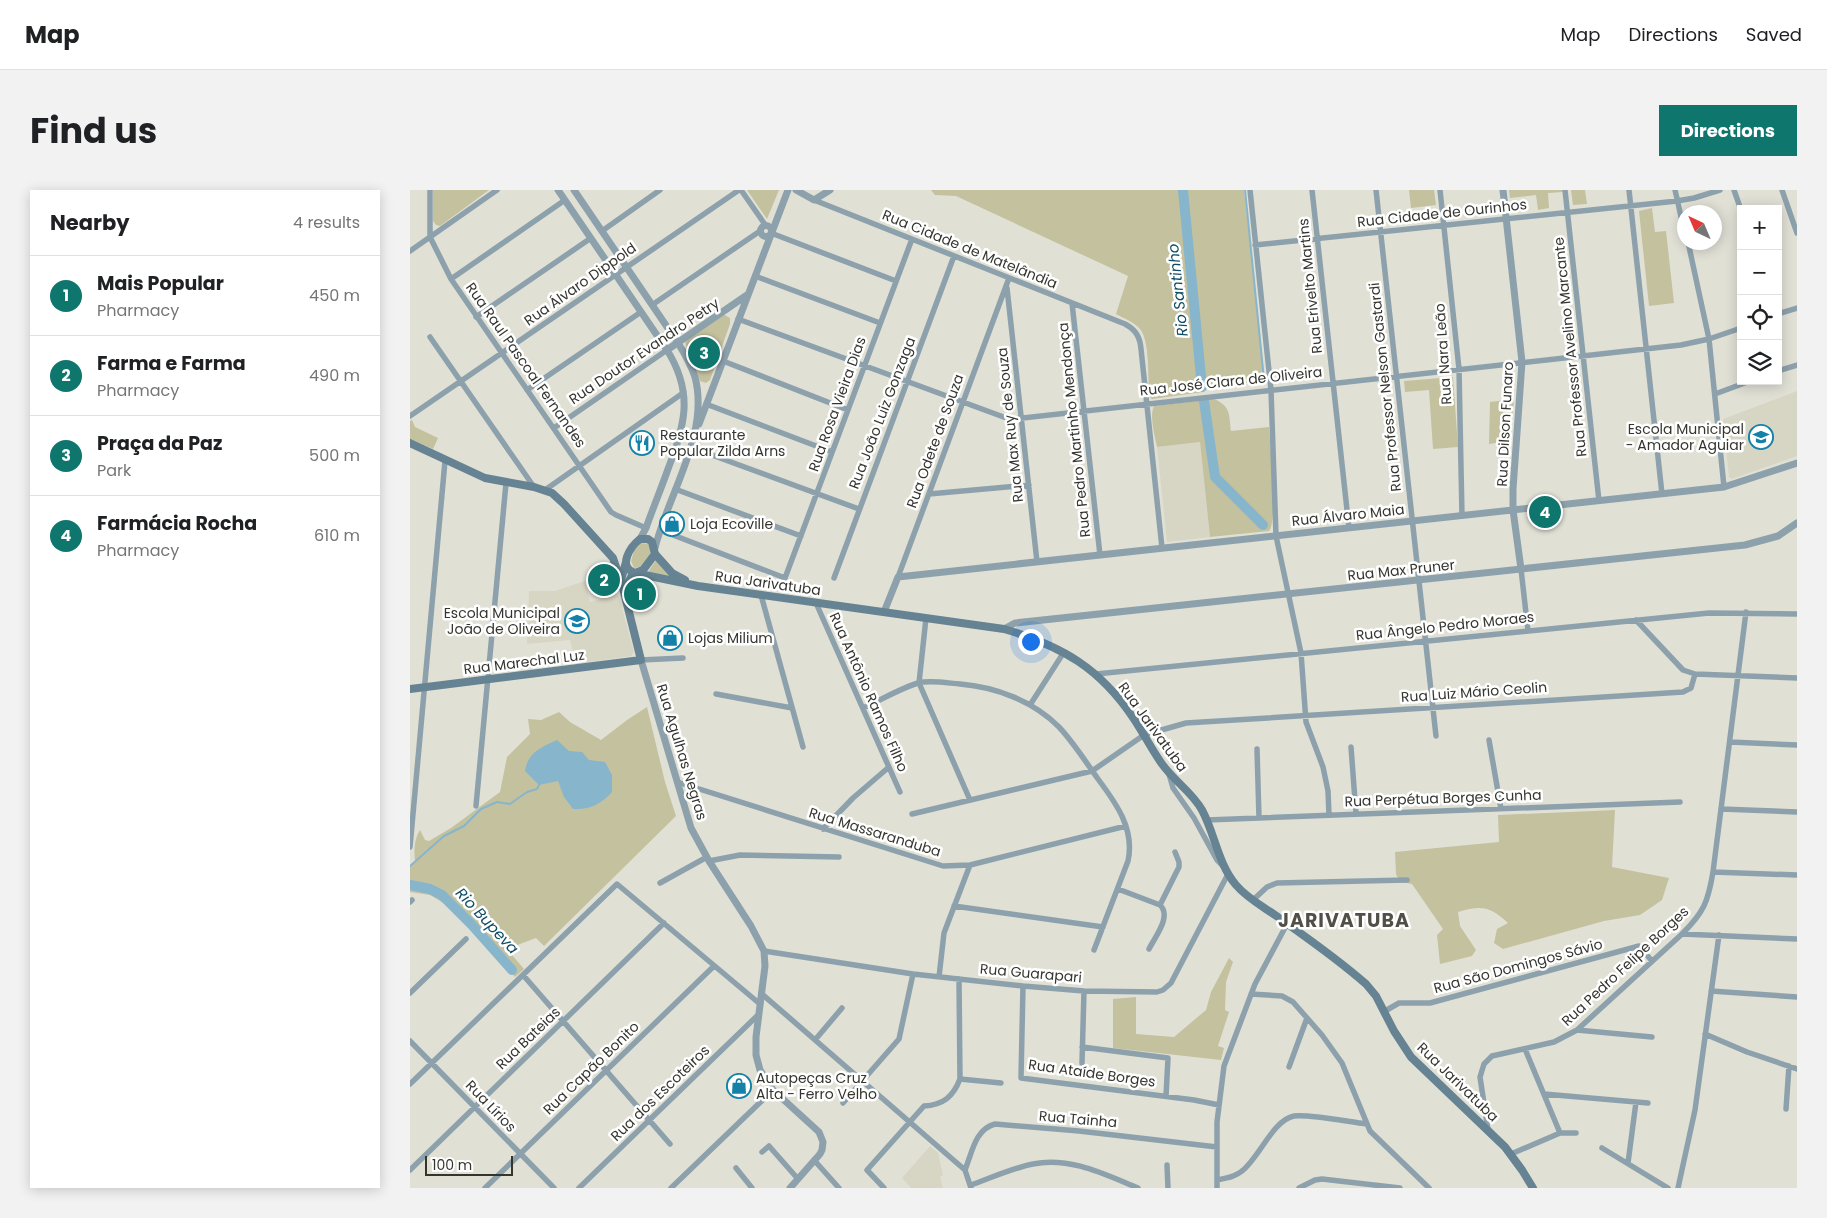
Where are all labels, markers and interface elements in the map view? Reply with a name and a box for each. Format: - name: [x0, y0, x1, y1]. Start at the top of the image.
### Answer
- text: Map: [25, 18, 80, 51]
- text: Map: [1561, 22, 1600, 47]
- text: Directions: [1628, 22, 1718, 47]
- text: Saved: [1746, 22, 1802, 47]
- button: Directions: [1659, 105, 1797, 156]
- text: Find us: [30, 106, 157, 155]
- street label: Rua Cidade de Ourinhos: [1356, 194, 1528, 232]
- street label: Rua Cidade de Matelândia: [879, 205, 1061, 293]
- north arrow: [1677, 205, 1722, 250]
- map controls: [1737, 205, 1782, 385]
- button: +: [1737, 205, 1782, 250]
- text: Nearby: [50, 208, 130, 237]
- text: 4 results: [293, 211, 360, 234]
- street label: Rua Erivelto Martins: [1293, 217, 1327, 355]
- street label: Rua Professor Avelino Marcante: [1548, 236, 1591, 458]
- street label: Rua Álvaro Dippold: [520, 238, 640, 330]
- water label: Rio Santinho: [1162, 243, 1193, 338]
- button: −: [1737, 250, 1782, 295]
- text: Mais Popular: [97, 270, 224, 297]
- street label: Rua Raul Pascoal Fernandes: [461, 278, 591, 452]
- street label: Rua Professor Nelson Gastardi: [1364, 281, 1406, 493]
- text: 1: [63, 284, 69, 307]
- text: 450 m: [309, 284, 360, 307]
- street label: Rua Doutor Evandro Petry: [565, 293, 723, 409]
- button: locate: [1737, 295, 1782, 340]
- text: Pharmacy: [97, 299, 179, 322]
- street label: Rua Nara Leão: [1429, 303, 1457, 405]
- street label: Rua Pedro Martinho Mendonça: [1053, 322, 1095, 538]
- pin: 3: [688, 334, 720, 372]
- street label: Rua Rosa Vieira Dias: [803, 334, 871, 474]
- street label: Rua João Luiz Gonzaga: [844, 334, 920, 492]
- button: layers: [1737, 340, 1782, 385]
- street label: Rua Max Ruy de Souza: [992, 347, 1028, 503]
- text: Farma e Farma: [97, 350, 246, 377]
- street label: Rua José Clara de Oliveira: [1139, 361, 1323, 401]
- street label: Rua Dilson Funaro: [1492, 361, 1518, 487]
- text: 2: [61, 364, 71, 387]
- text: 490 m: [309, 364, 360, 387]
- street label: Rua Odete de Souza: [901, 371, 969, 511]
- text: Pharmacy: [97, 379, 179, 402]
- place label: Escola Municipal - Amador Aguiar: [1626, 419, 1744, 455]
- school or university icon: Escola Municipal - Amador Aguiar: [1748, 424, 1774, 450]
- place label: Restaurante Popular Zilda Arns: [660, 425, 785, 461]
- text: Praça da Paz: [97, 430, 222, 457]
- restaurant icon: Restaurante Popular Zilda Arns: [629, 430, 655, 456]
- text: 3: [61, 444, 71, 467]
- text: 500 m: [309, 444, 360, 467]
- text: Park: [97, 459, 131, 482]
- pin: 4: [1529, 493, 1561, 531]
- street label: Rua Álvaro Maia: [1291, 499, 1405, 531]
- text: Farmácia Rocha: [97, 510, 257, 537]
- shop icon: Loja Ecoville: [659, 511, 685, 537]
- place label: Loja Ecoville: [690, 514, 774, 534]
- text: 4: [61, 524, 71, 547]
- text: 610 m: [314, 524, 360, 547]
- text: Pharmacy: [97, 539, 179, 562]
- street label: Rua Max Pruner: [1346, 554, 1456, 586]
- pin: 2: [588, 561, 620, 599]
- street label: Rua Jarivatuba: [714, 566, 822, 600]
- pin: 1: [624, 575, 656, 613]
- place label: Escola Municipal João de Oliveira: [444, 603, 560, 639]
- street label: Rua Ângelo Pedro Moraes: [1355, 607, 1535, 645]
- school or university icon: Escola Municipal João de Oliveira: [564, 608, 590, 634]
- street label: Rua Antônio Ramos Filho: [825, 609, 913, 775]
- shop icon: Lojas Milium: [657, 625, 683, 651]
- place label: Lojas Milium: [688, 628, 773, 648]
- your location: [1018, 629, 1044, 655]
- street label: Rua Marechal Luz: [462, 645, 586, 679]
- street label: Rua Luiz Mário Ceolin: [1400, 677, 1548, 707]
- street label: Rua Jarivatuba: [1114, 678, 1192, 776]
- street label: Rua Agulhas Negras: [652, 681, 712, 823]
- street label: Rua Perpétua Borges Cunha: [1344, 785, 1542, 811]
- street label: Rua Massaranduba: [806, 802, 944, 862]
- water label: Rio Bupeva: [451, 883, 524, 958]
- street label: Rua Pedro Felipe Borges: [1557, 902, 1693, 1030]
- district label: JARIVATUBA: [1278, 907, 1410, 934]
- street label: Rua São Domingos Sávio: [1431, 934, 1605, 998]
- street label: Rua Guarapari: [979, 959, 1083, 987]
- street label: Rua Bateias: [491, 1002, 565, 1074]
- street label: Rua Capão Bonito: [539, 1017, 643, 1119]
- street label: Rua Jarivatuba: [1413, 1038, 1503, 1126]
- street label: Rua dos Escoteiros: [606, 1040, 714, 1146]
- street label: Rua Ataíde Borges: [1027, 1054, 1157, 1092]
- place label: Autopeças Cruz Alta - Ferro Velho: [756, 1068, 877, 1104]
- shop icon: Autopeças Cruz Alta - Ferro Velho: [726, 1073, 752, 1099]
- street label: Rua Lírios: [461, 1076, 521, 1136]
- street label: Rua Tainha: [1038, 1106, 1118, 1132]
- scale bar: [425, 1153, 512, 1176]
- text: 100 m: [432, 1155, 472, 1175]

